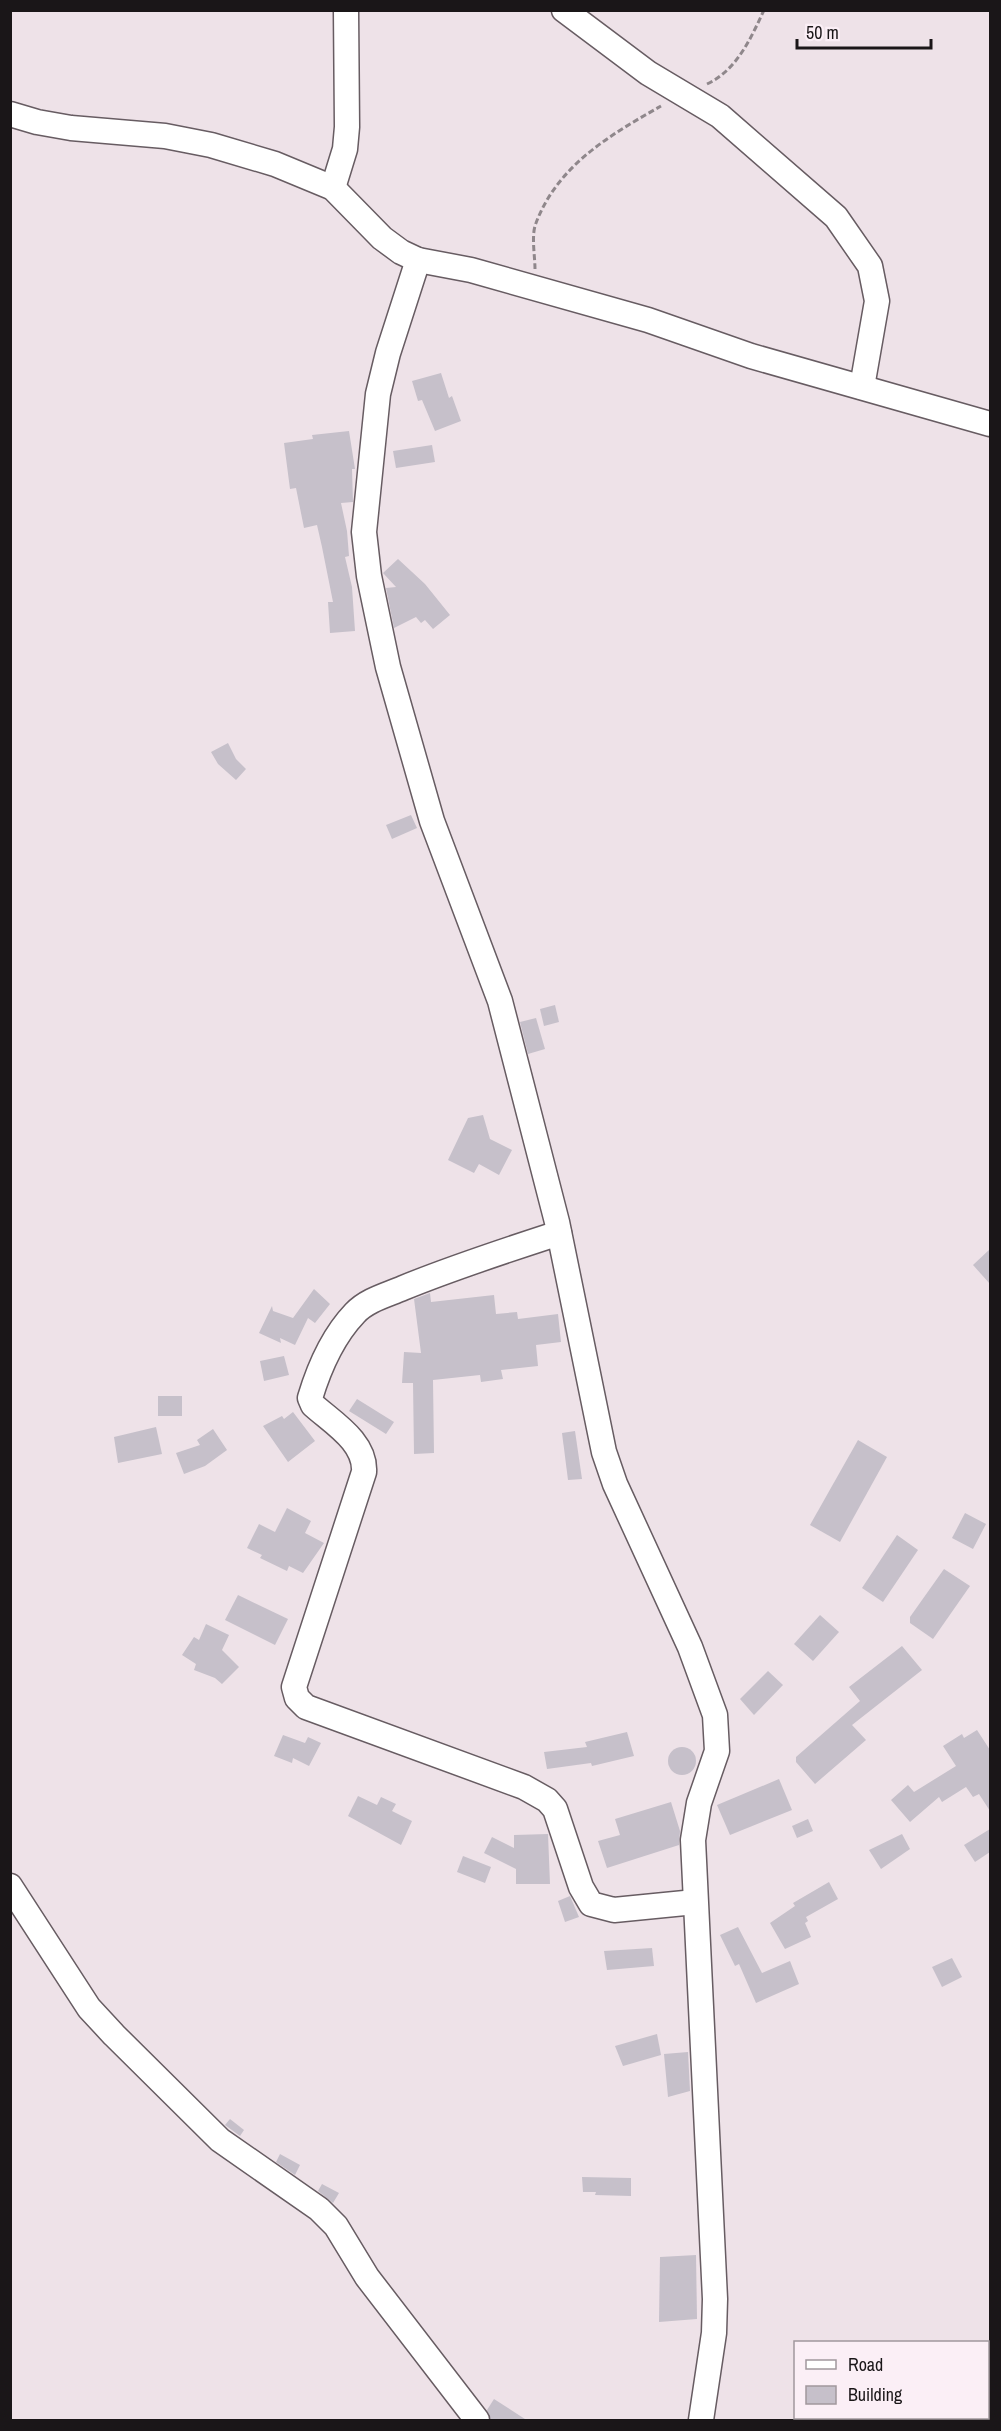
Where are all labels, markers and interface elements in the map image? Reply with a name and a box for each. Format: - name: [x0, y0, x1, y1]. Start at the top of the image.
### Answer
- scale bar: [797, 12, 930, 50]
- text: 50 m: [806, 20, 839, 45]
- legend: [794, 2341, 989, 2419]
- text: Road: [848, 2352, 883, 2377]
- text: Building: [848, 2382, 903, 2407]

